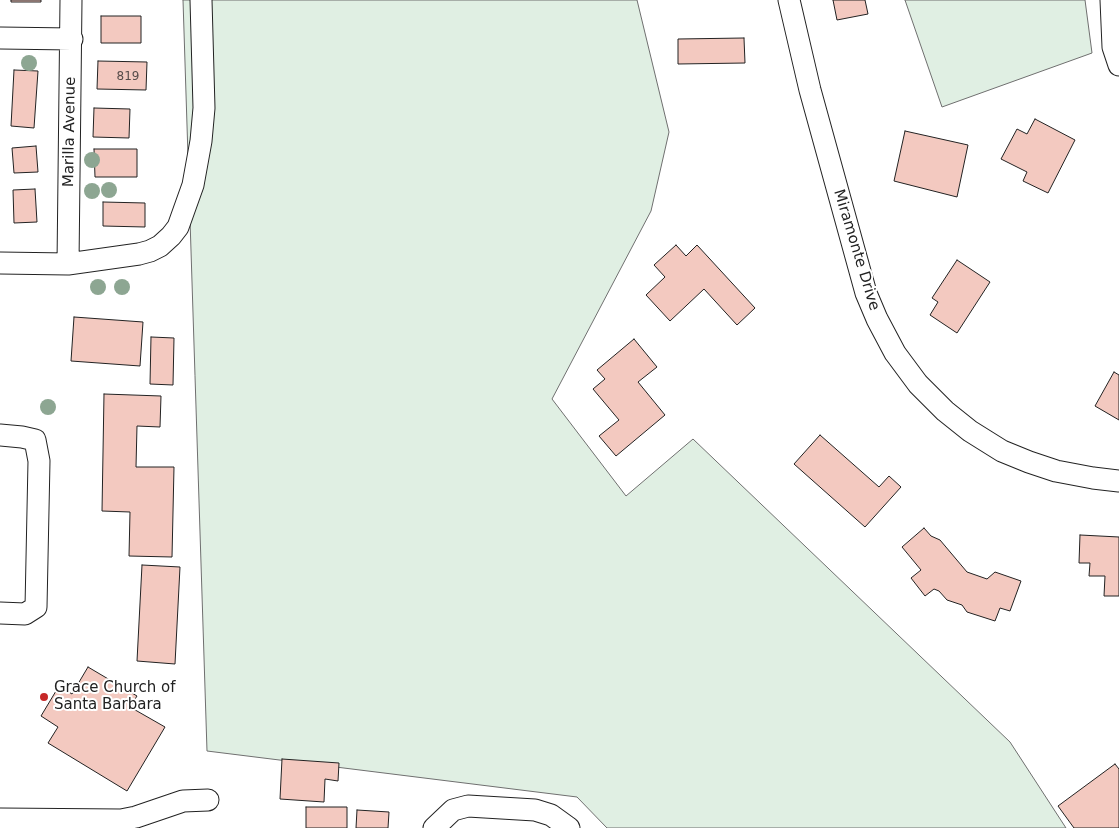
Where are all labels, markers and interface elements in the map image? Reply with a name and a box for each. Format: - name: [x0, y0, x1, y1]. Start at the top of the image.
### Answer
- house number: 819: [117, 70, 139, 84]
- street label: Marilla Avenue: [60, 77, 80, 187]
- street label: Miramonte Drive: [829, 187, 883, 313]
- place label: Grace Church of Santa Barbara: [54, 679, 176, 714]
- marker: Grace Church of Santa Barbara: [38, 691, 50, 703]

